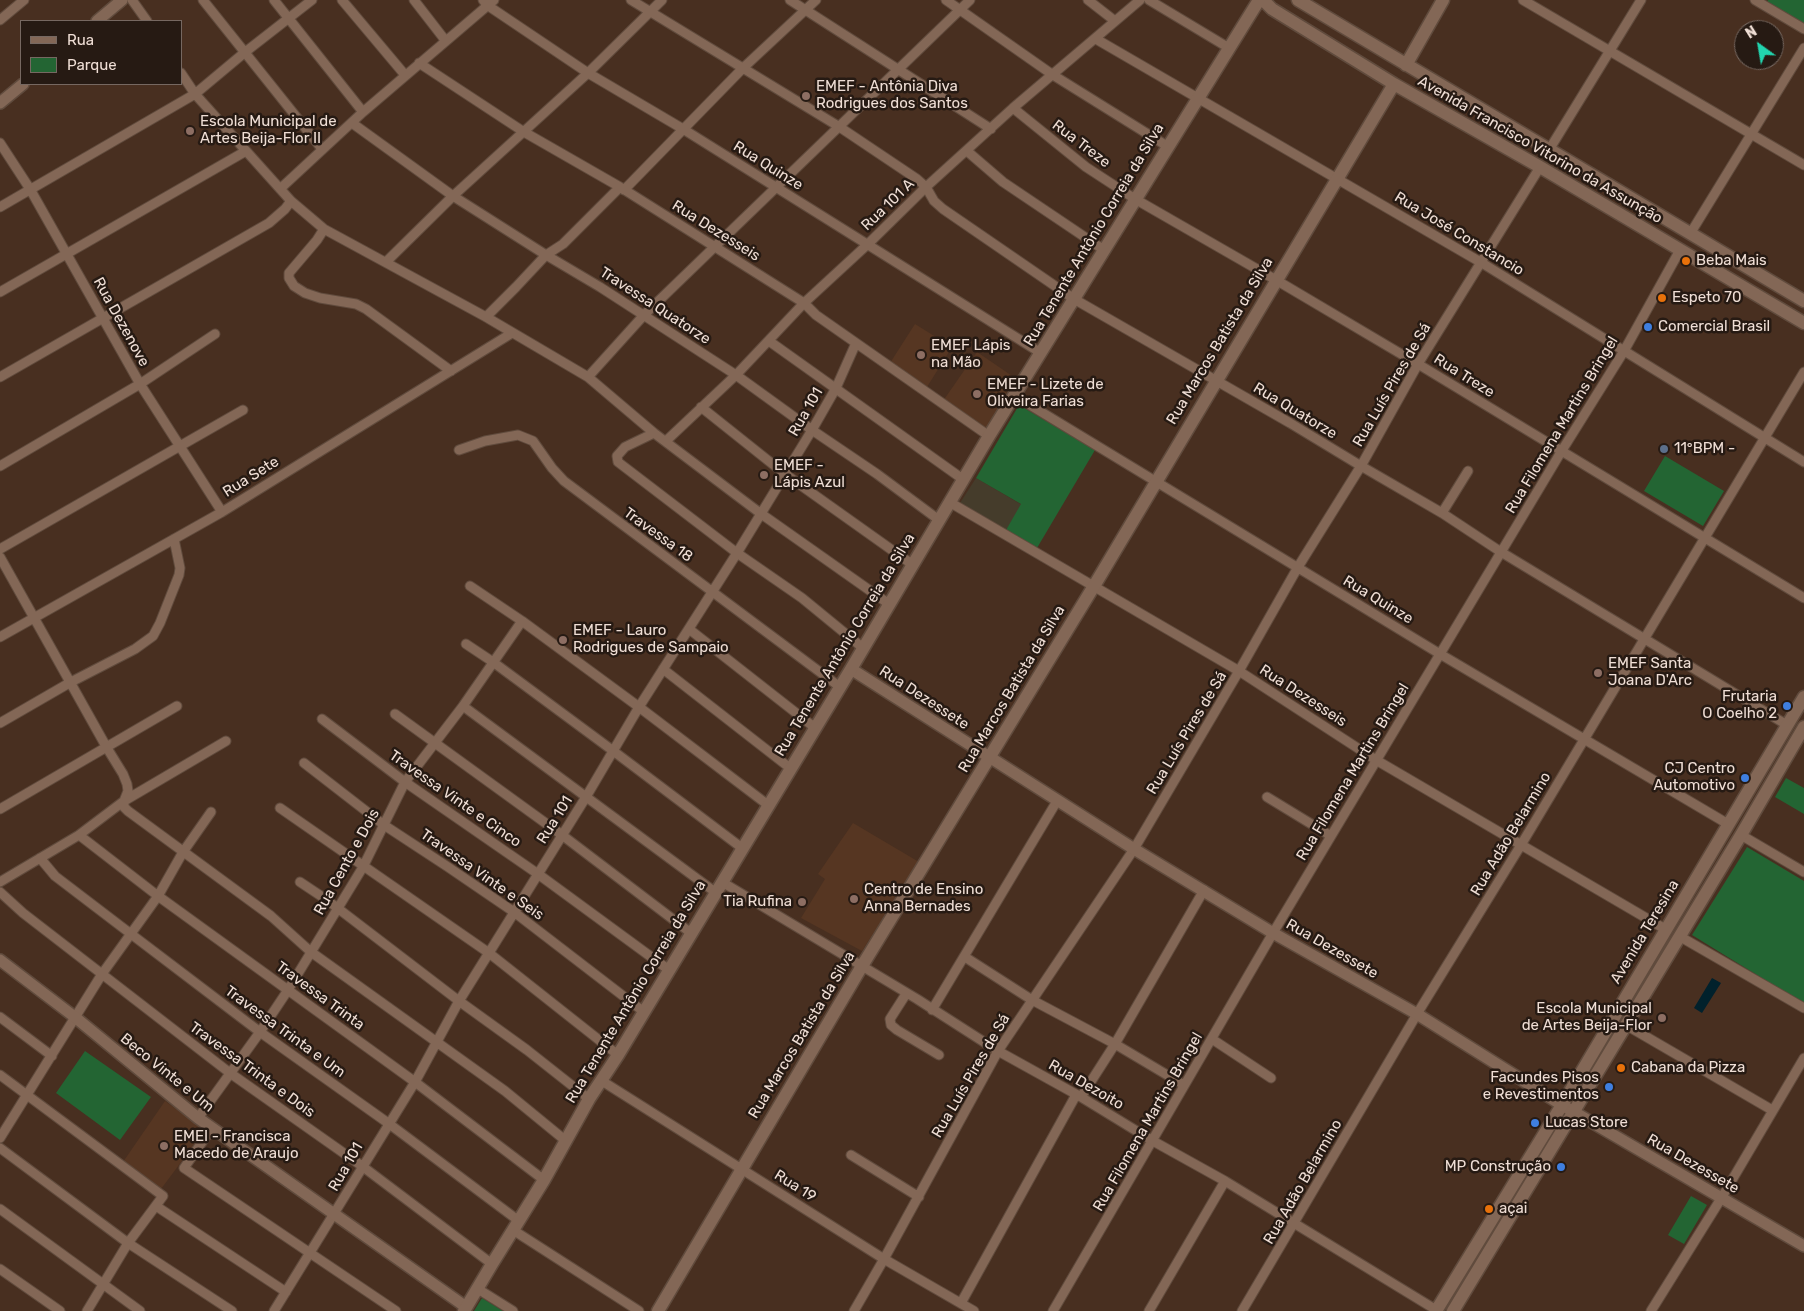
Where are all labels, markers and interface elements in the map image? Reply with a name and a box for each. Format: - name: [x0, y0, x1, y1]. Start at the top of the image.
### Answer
- legend: [20, 20, 182, 85]
- north arrow: [1734, 20, 1784, 70]
- text: N: [1743, 23, 1760, 43]
- text: Rua: [67, 31, 94, 49]
- text: Parque: [67, 56, 117, 74]
- street label: Avenida Francisco Vitorino da Assunção: [1415, 72, 1665, 228]
- place label: EMEF - Antônia Diva Rodrigues dos Santos: [816, 78, 968, 113]
- marker: EMEF - Antônia Diva Rodrigues dos Santos: [800, 90, 812, 102]
- place label: Escola Municipal de Artes Beija-Flor II: [200, 113, 337, 148]
- street label: Rua Treze: [1048, 116, 1114, 172]
- street label: Rua Tenente Antônio Correia da Silva: [1020, 120, 1168, 350]
- marker: Escola Municipal de Artes Beija-Flor II: [184, 125, 196, 137]
- street label: Rua Quinze: [730, 138, 806, 194]
- street label: Rua 101 A: [858, 175, 918, 235]
- street label: Rua José Constancio: [1391, 188, 1527, 280]
- street label: Rua Dezesseis: [669, 197, 763, 265]
- place label: Beba Mais: [1696, 252, 1767, 270]
- street label: Rua Marcos Batista da Silva: [1163, 254, 1277, 428]
- marker: Beba Mais: [1680, 255, 1692, 267]
- street label: Travessa Quatorze: [596, 263, 714, 349]
- street label: Rua Dezenove: [89, 274, 153, 370]
- place label: Espeto 70: [1672, 289, 1741, 307]
- marker: Espeto 70: [1656, 292, 1668, 304]
- place label: Comercial Brasil: [1658, 318, 1770, 336]
- street label: Rua Luís Pires de Sá: [1349, 320, 1435, 450]
- marker: Comercial Brasil: [1642, 321, 1654, 333]
- street label: Rua Filomena Martins Bringel: [1502, 333, 1622, 517]
- place label: EMEF Lápis na Mão: [931, 337, 1010, 372]
- marker: EMEF Lápis na Mão: [915, 349, 927, 361]
- street label: Rua Treze: [1430, 350, 1498, 402]
- place label: EMEF - Lizete de Oliveira Farias: [987, 376, 1104, 411]
- street label: Rua Quatorze: [1250, 379, 1340, 443]
- street label: Rua 101: [785, 384, 827, 440]
- marker: EMEF - Lizete de Oliveira Farias: [971, 388, 983, 400]
- place label: 11°BPM -: [1674, 440, 1735, 458]
- marker: 11°BPM -: [1658, 443, 1670, 455]
- street label: Rua Sete: [220, 453, 282, 501]
- place label: EMEF - Lápis Azul: [774, 457, 845, 492]
- marker: EMEF - Lápis Azul: [758, 469, 770, 481]
- street label: Travessa 18: [620, 504, 696, 566]
- street label: Rua Tenente Antônio Correia da Silva: [771, 530, 919, 760]
- street label: Rua Quinze: [1340, 572, 1416, 628]
- street label: Rua Marcos Batista da Silva: [955, 602, 1069, 776]
- place label: EMEF - Lauro Rodrigues de Sampaio: [573, 622, 729, 657]
- marker: EMEF - Lauro Rodrigues de Sampaio: [557, 634, 569, 646]
- place label: EMEF Santa Joana D'Arc: [1608, 655, 1692, 690]
- street label: Rua Dezesseis: [1256, 661, 1350, 731]
- street label: Rua Dezessete: [876, 662, 972, 734]
- marker: EMEF Santa Joana D'Arc: [1592, 667, 1604, 679]
- street label: Rua Luís Pires de Sá: [1143, 668, 1231, 798]
- street label: Rua Filomena Martins Bringel: [1293, 680, 1413, 864]
- place label: Frutaria O Coelho 2: [1702, 688, 1777, 723]
- marker: Frutaria O Coelho 2: [1781, 700, 1793, 712]
- street label: Travessa Vinte e Cinco: [386, 747, 524, 851]
- place label: CJ Centro Automotivo: [1654, 760, 1735, 795]
- street label: Rua Adão Belarmino: [1467, 769, 1555, 899]
- marker: CJ Centro Automotivo: [1739, 772, 1751, 784]
- street label: Rua 101: [533, 793, 577, 847]
- street label: Rua Cento e Dois: [310, 806, 384, 918]
- street label: Travessa Vinte e Seis: [417, 826, 547, 924]
- street label: Rua Tenente Antônio Correia da Silva: [562, 877, 710, 1107]
- street label: Avenida Teresina: [1607, 877, 1683, 987]
- place label: Centro de Ensino Anna Bernades: [864, 881, 983, 916]
- place label: Tia Rufina: [723, 893, 792, 911]
- marker: Centro de Ensino Anna Bernades: [848, 893, 860, 905]
- marker: Tia Rufina: [796, 896, 808, 908]
- street label: Rua Dezessete: [1283, 915, 1381, 983]
- street label: Rua Marcos Batista da Silva: [745, 948, 859, 1122]
- street label: Travessa Trinta: [272, 958, 368, 1034]
- street label: Travessa Trinta e Um: [221, 982, 349, 1082]
- place label: Escola Municipal de Artes Beija-Flor: [1522, 1000, 1652, 1035]
- street label: Rua Luís Pires de Sá: [928, 1011, 1014, 1141]
- marker: Escola Municipal de Artes Beija-Flor: [1656, 1012, 1668, 1024]
- street label: Travessa Trinta e Dois: [186, 1018, 318, 1122]
- street label: Rua Filomena Martins Bringel: [1089, 1029, 1207, 1215]
- street label: Beco Vinte e Um: [117, 1030, 217, 1116]
- street label: Rua Dezoito: [1045, 1056, 1127, 1114]
- place label: Cabana da Pizza: [1631, 1059, 1745, 1077]
- marker: Cabana da Pizza: [1615, 1062, 1627, 1074]
- place label: Facundes Pisos e Revestimentos: [1483, 1069, 1599, 1104]
- marker: Facundes Pisos e Revestimentos: [1603, 1081, 1615, 1093]
- place label: Lucas Store: [1545, 1114, 1628, 1132]
- street label: Rua Adão Belarmino: [1260, 1116, 1346, 1248]
- marker: Lucas Store: [1529, 1117, 1541, 1129]
- place label: EMEI - Francisca Macedo de Araujo: [174, 1128, 298, 1163]
- street label: Rua Dezessete: [1644, 1130, 1742, 1198]
- street label: Rua 101: [325, 1139, 367, 1195]
- marker: EMEI - Francisca Macedo de Araujo: [158, 1140, 170, 1152]
- place label: MP Construção: [1445, 1158, 1551, 1176]
- marker: MP Construção: [1555, 1161, 1567, 1173]
- street label: Rua 19: [771, 1166, 819, 1206]
- place label: açai: [1499, 1200, 1527, 1218]
- marker: açai: [1483, 1203, 1495, 1215]

